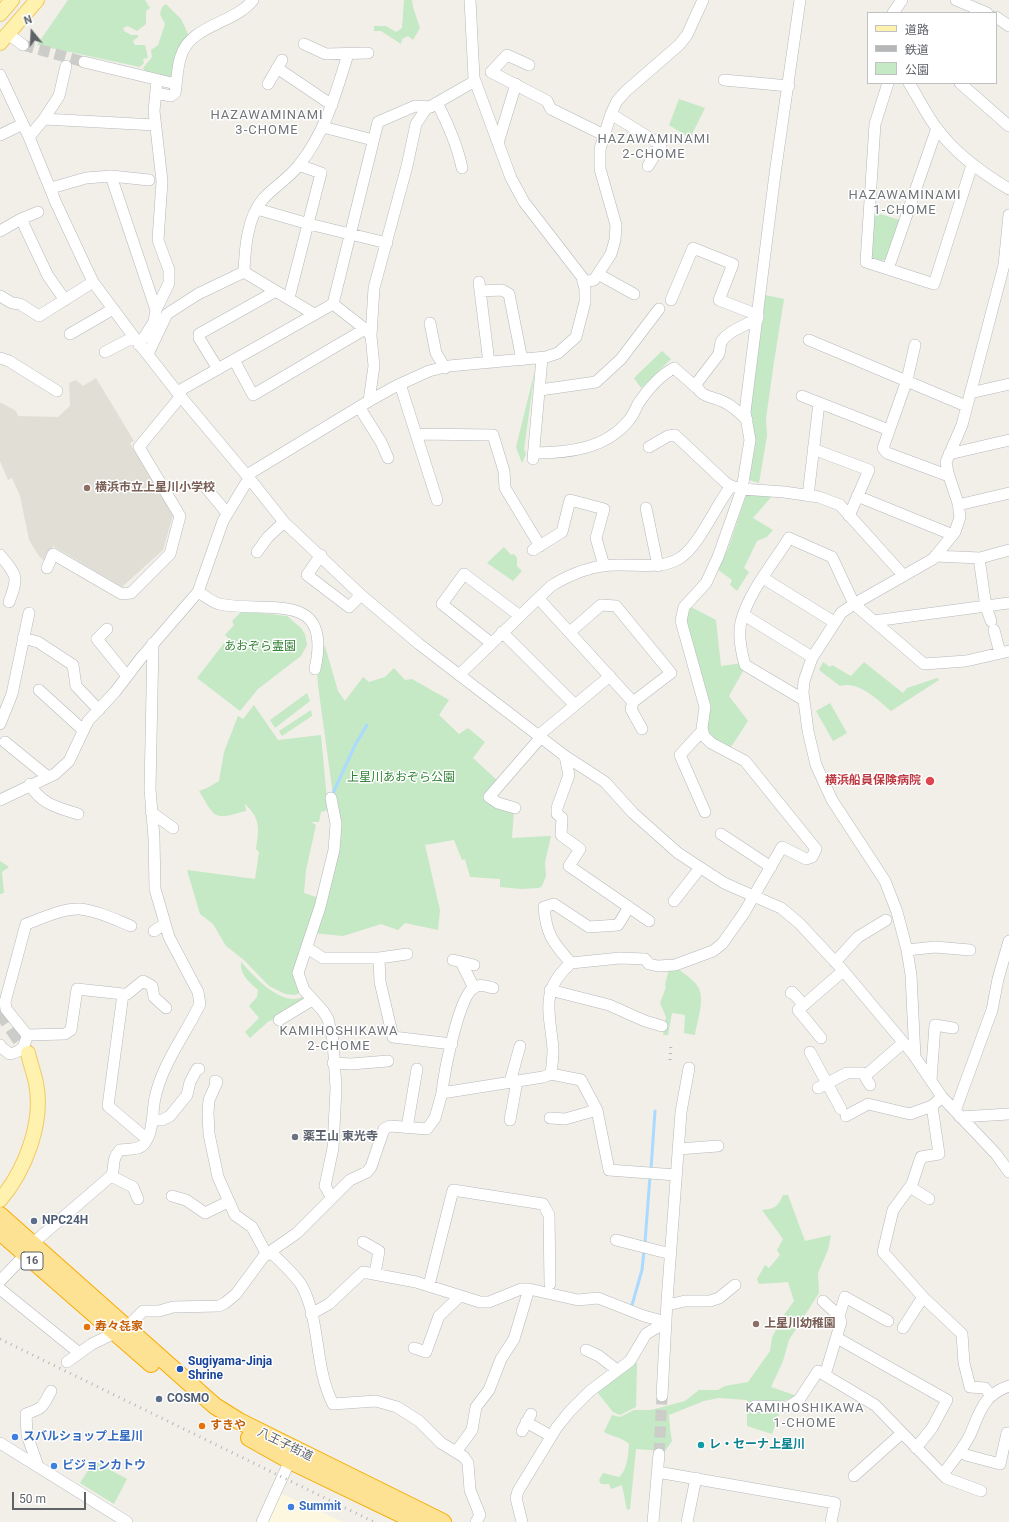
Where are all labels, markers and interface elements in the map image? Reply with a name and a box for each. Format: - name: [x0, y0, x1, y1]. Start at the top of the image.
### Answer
- north arrow: [12, 12, 52, 52]
- legend: [867, 12, 997, 84]
- text: N: [22, 13, 34, 27]
- text: 道路: [905, 23, 929, 37]
- text: 鉄道: [905, 43, 929, 57]
- text: 公園: [905, 63, 929, 77]
- district label: HAZAWAMINAMI 3-CHOME: [210, 108, 324, 139]
- district label: HAZAWAMINAMI 2-CHOME: [597, 132, 711, 163]
- district label: HAZAWAMINAMI 1-CHOME: [848, 188, 962, 219]
- place label: 横浜市立上星川小学校: [95, 481, 215, 495]
- marker: 横浜市立上星川小学校: [82, 483, 92, 493]
- park label: あおぞら霊園: [224, 640, 296, 654]
- park label: 上星川あおぞら公園: [347, 771, 455, 785]
- place label: 横浜船員保険病院: [825, 774, 921, 788]
- marker: 横浜船員保険病院: [924, 775, 936, 787]
- district label: KAMIHOSHIKAWA 2-CHOME: [279, 1024, 399, 1055]
- place label: 薬王山 東光寺: [303, 1130, 378, 1144]
- marker: 薬王山 東光寺: [290, 1132, 300, 1142]
- place label: NPC24H: [42, 1214, 88, 1228]
- marker: NPC24H: [29, 1216, 39, 1226]
- road number: 16: [21, 1252, 43, 1270]
- place label: 上星川幼稚園: [764, 1317, 836, 1331]
- marker: 上星川幼稚園: [751, 1319, 761, 1329]
- place label: 寿々㐂家: [95, 1320, 143, 1334]
- marker: 寿々㐂家: [82, 1322, 92, 1332]
- place label: Sugiyama-Jinja Shrine: [188, 1355, 272, 1383]
- marker: Sugiyama-Jinja Shrine: [175, 1364, 185, 1374]
- place label: COSMO: [167, 1392, 209, 1406]
- marker: COSMO: [154, 1394, 164, 1404]
- district label: KAMIHOSHIKAWA 1-CHOME: [745, 1401, 865, 1432]
- place label: すきや: [210, 1419, 246, 1433]
- marker: すきや: [197, 1421, 207, 1431]
- street label: 八王子街道: [255, 1425, 315, 1465]
- place label: スバルショップ上星川: [23, 1430, 143, 1444]
- marker: スバルショップ上星川: [10, 1432, 20, 1442]
- place label: レ・セーナ上星川: [709, 1438, 805, 1452]
- marker: レ・セーナ上星川: [696, 1440, 706, 1450]
- place label: ビジョンカトウ: [62, 1459, 146, 1473]
- marker: ビジョンカトウ: [49, 1461, 59, 1471]
- scale bar: [14, 1484, 88, 1510]
- text: 50 m: [19, 1492, 46, 1506]
- place label: Summit: [299, 1500, 341, 1514]
- marker: Summit: [286, 1502, 296, 1512]

